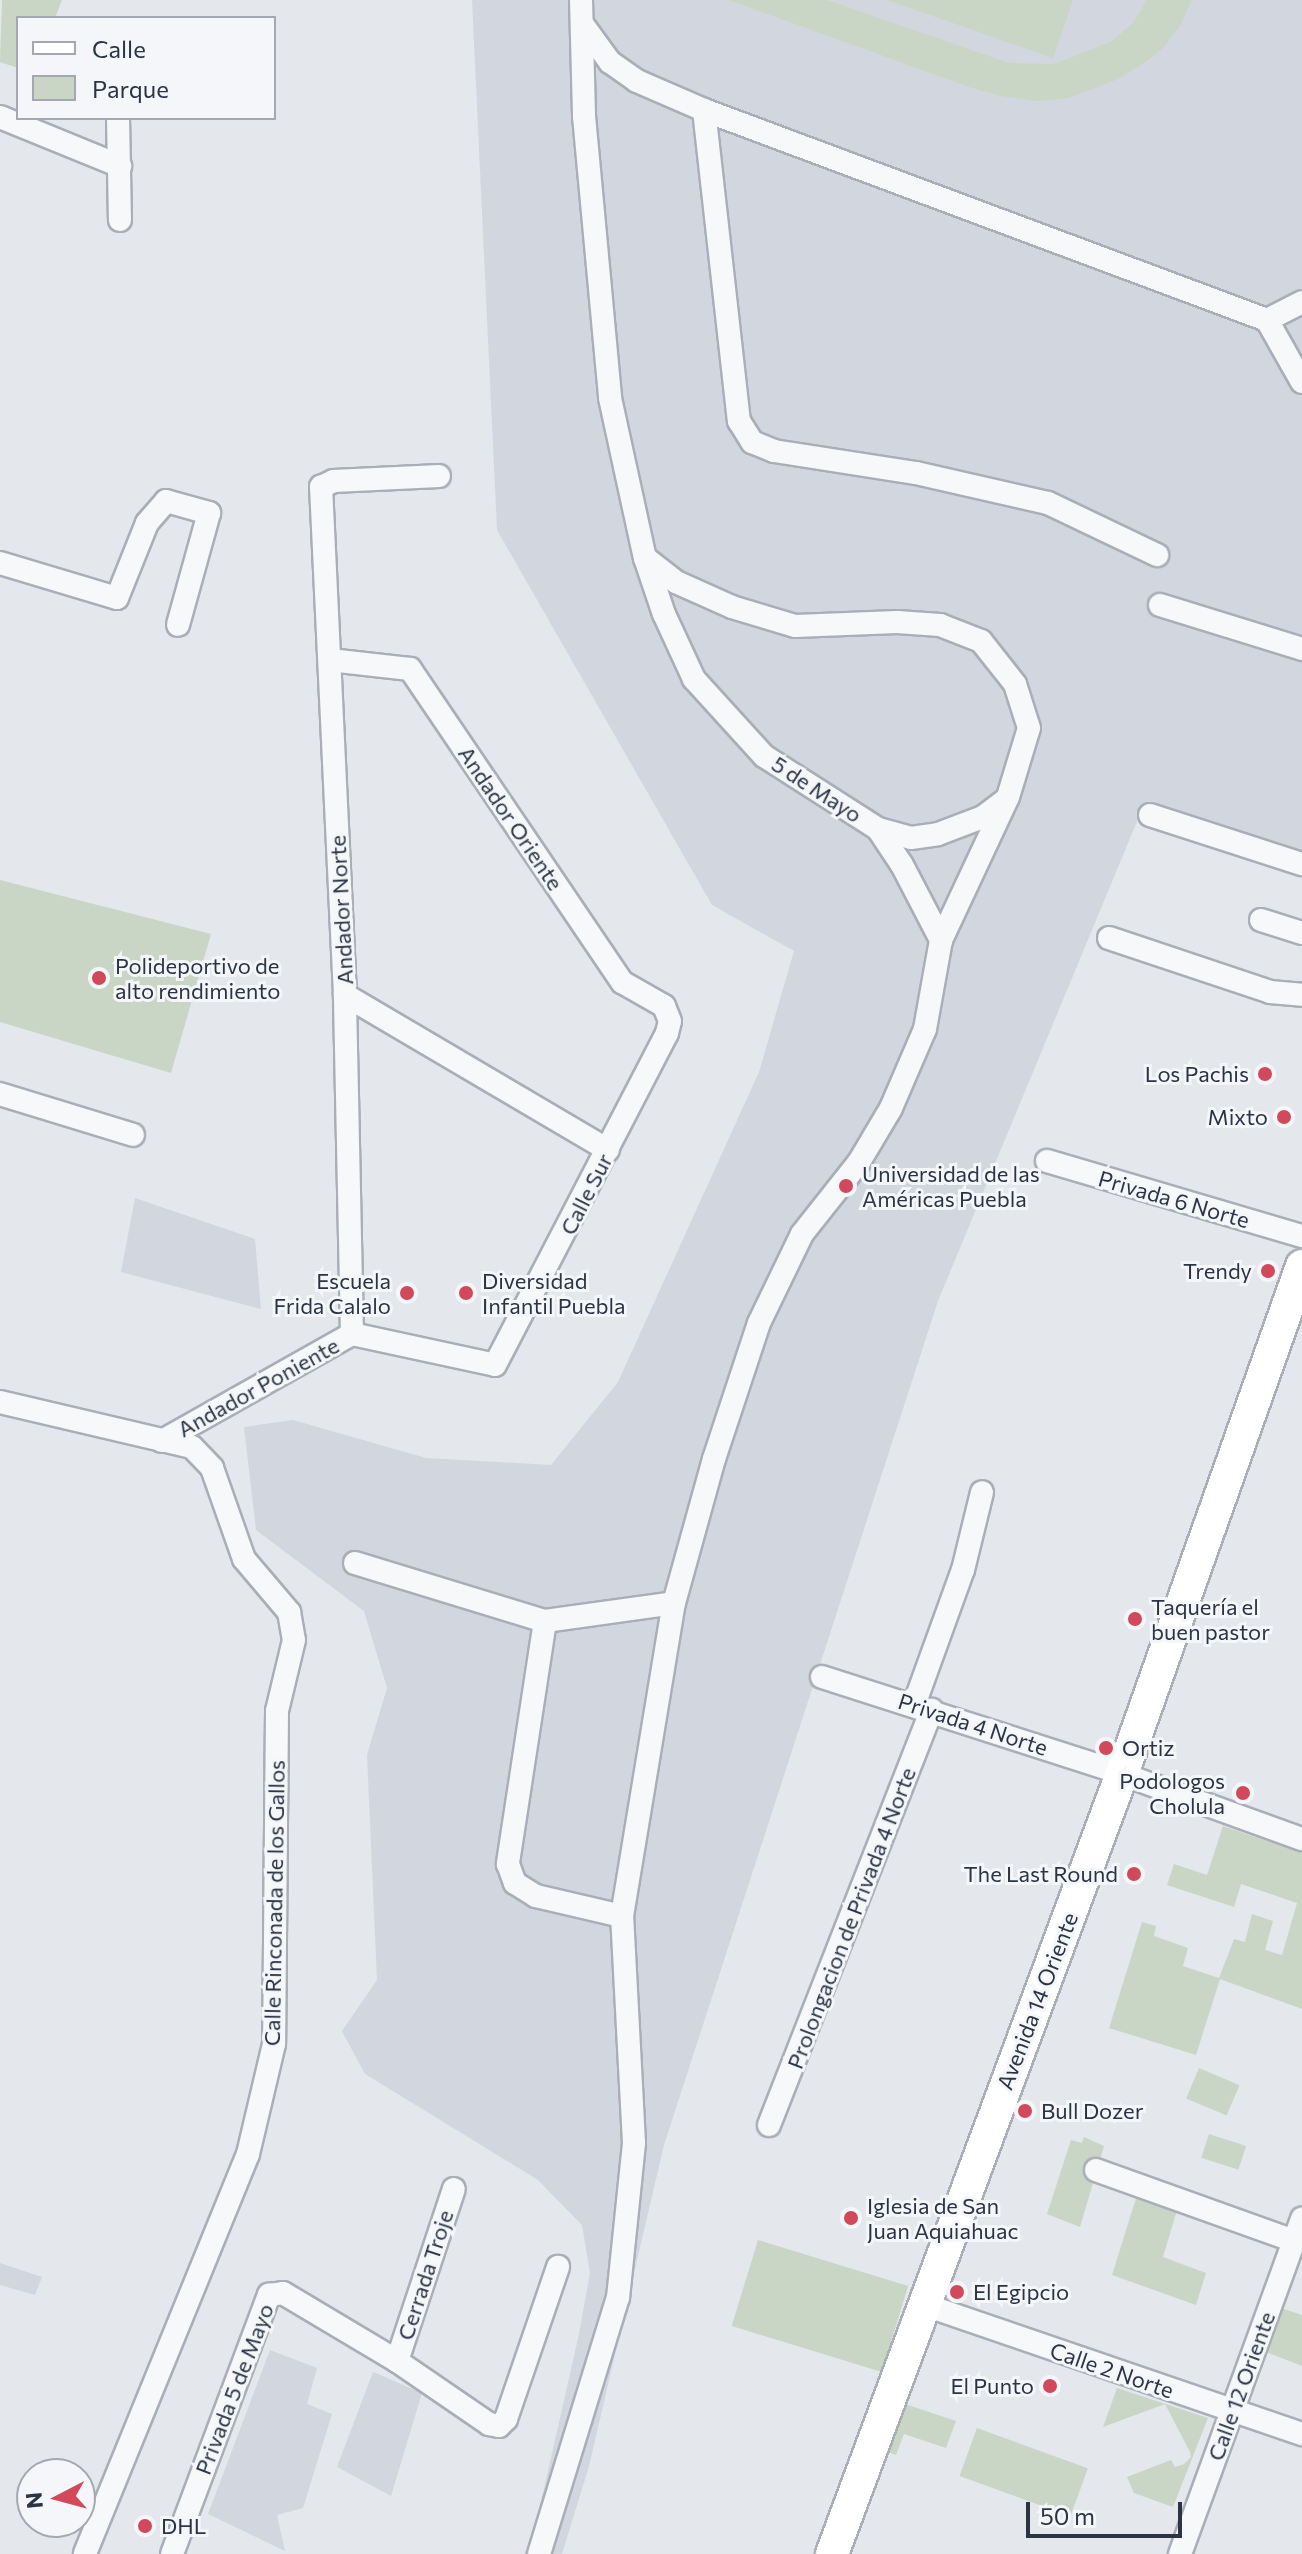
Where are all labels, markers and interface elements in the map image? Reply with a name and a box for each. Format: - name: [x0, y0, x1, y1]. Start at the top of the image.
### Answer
- legend: [16, 16, 276, 120]
- text: Calle: [92, 34, 146, 63]
- text: Parque: [92, 74, 169, 103]
- street label: Andador Oriente: [453, 741, 569, 895]
- street label: 5 de Mayo: [767, 750, 867, 828]
- street label: Andador Norte: [324, 834, 358, 986]
- place label: Polideportivo de alto rendimiento: [115, 952, 280, 1004]
- marker: Polideportivo de alto rendimiento: [90, 969, 108, 987]
- place label: Los Pachis: [1145, 1061, 1249, 1087]
- marker: Los Pachis: [1256, 1065, 1274, 1083]
- place label: Mixto: [1208, 1104, 1268, 1130]
- marker: Mixto: [1275, 1108, 1293, 1126]
- street label: Calle Sur: [554, 1149, 618, 1239]
- place label: Universidad de las Américas Puebla: [862, 1160, 1040, 1212]
- street label: Privada 6 Norte: [1095, 1165, 1253, 1233]
- marker: Universidad de las Américas Puebla: [837, 1177, 855, 1195]
- place label: Trendy: [1183, 1258, 1252, 1284]
- marker: Trendy: [1259, 1262, 1277, 1280]
- place label: Escuela Frida Calalo: [273, 1267, 391, 1318]
- place label: Diversidad Infantil Puebla: [482, 1267, 626, 1318]
- marker: Escuela Frida Calalo: [398, 1284, 416, 1302]
- marker: Diversidad Infantil Puebla: [457, 1284, 475, 1302]
- street label: Andador Poniente: [173, 1332, 343, 1442]
- place label: Taquería el buen pastor: [1151, 1593, 1270, 1644]
- marker: Taquería el buen pastor: [1126, 1610, 1144, 1628]
- street label: Privada 4 Norte: [895, 1687, 1051, 1761]
- place label: Ortiz: [1122, 1735, 1174, 1761]
- marker: Ortiz: [1097, 1739, 1115, 1757]
- street label: Calle Rinconada de los Gallos: [258, 1760, 290, 2046]
- street label: Prolongacion de Privada 4 Norte: [781, 1764, 921, 2072]
- place label: Podologos Cholula: [1119, 1767, 1225, 1818]
- marker: Podologos Cholula: [1232, 1782, 1254, 1804]
- place label: The Last Round: [963, 1861, 1118, 1887]
- marker: The Last Round: [1125, 1865, 1143, 1883]
- street label: Avenida 14 Oriente: [991, 1909, 1083, 2093]
- place label: Bull Dozer: [1041, 2098, 1143, 2124]
- marker: Bull Dozer: [1016, 2102, 1034, 2120]
- place label: Iglesia de San Juan Aquiahuac: [867, 2192, 1018, 2244]
- street label: Cerrada Troje: [392, 2207, 458, 2343]
- marker: Iglesia de San Juan Aquiahuac: [842, 2209, 860, 2227]
- place label: El Egipcio: [973, 2279, 1069, 2305]
- marker: El Egipcio: [948, 2283, 966, 2301]
- street label: Privada 5 de Mayo: [189, 2300, 279, 2478]
- street label: Calle 12 Oriente: [1202, 2308, 1280, 2464]
- street label: Calle 2 Norte: [1047, 2337, 1177, 2403]
- place label: El Punto: [950, 2373, 1034, 2399]
- marker: El Punto: [1041, 2377, 1059, 2395]
- north arrow: [16, 2458, 96, 2538]
- scale bar: [1030, 2486, 1186, 2536]
- text: N: [19, 2491, 48, 2510]
- text: 50 m: [1040, 2501, 1095, 2530]
- place label: DHL: [161, 2513, 206, 2539]
- marker: DHL: [136, 2517, 154, 2535]

